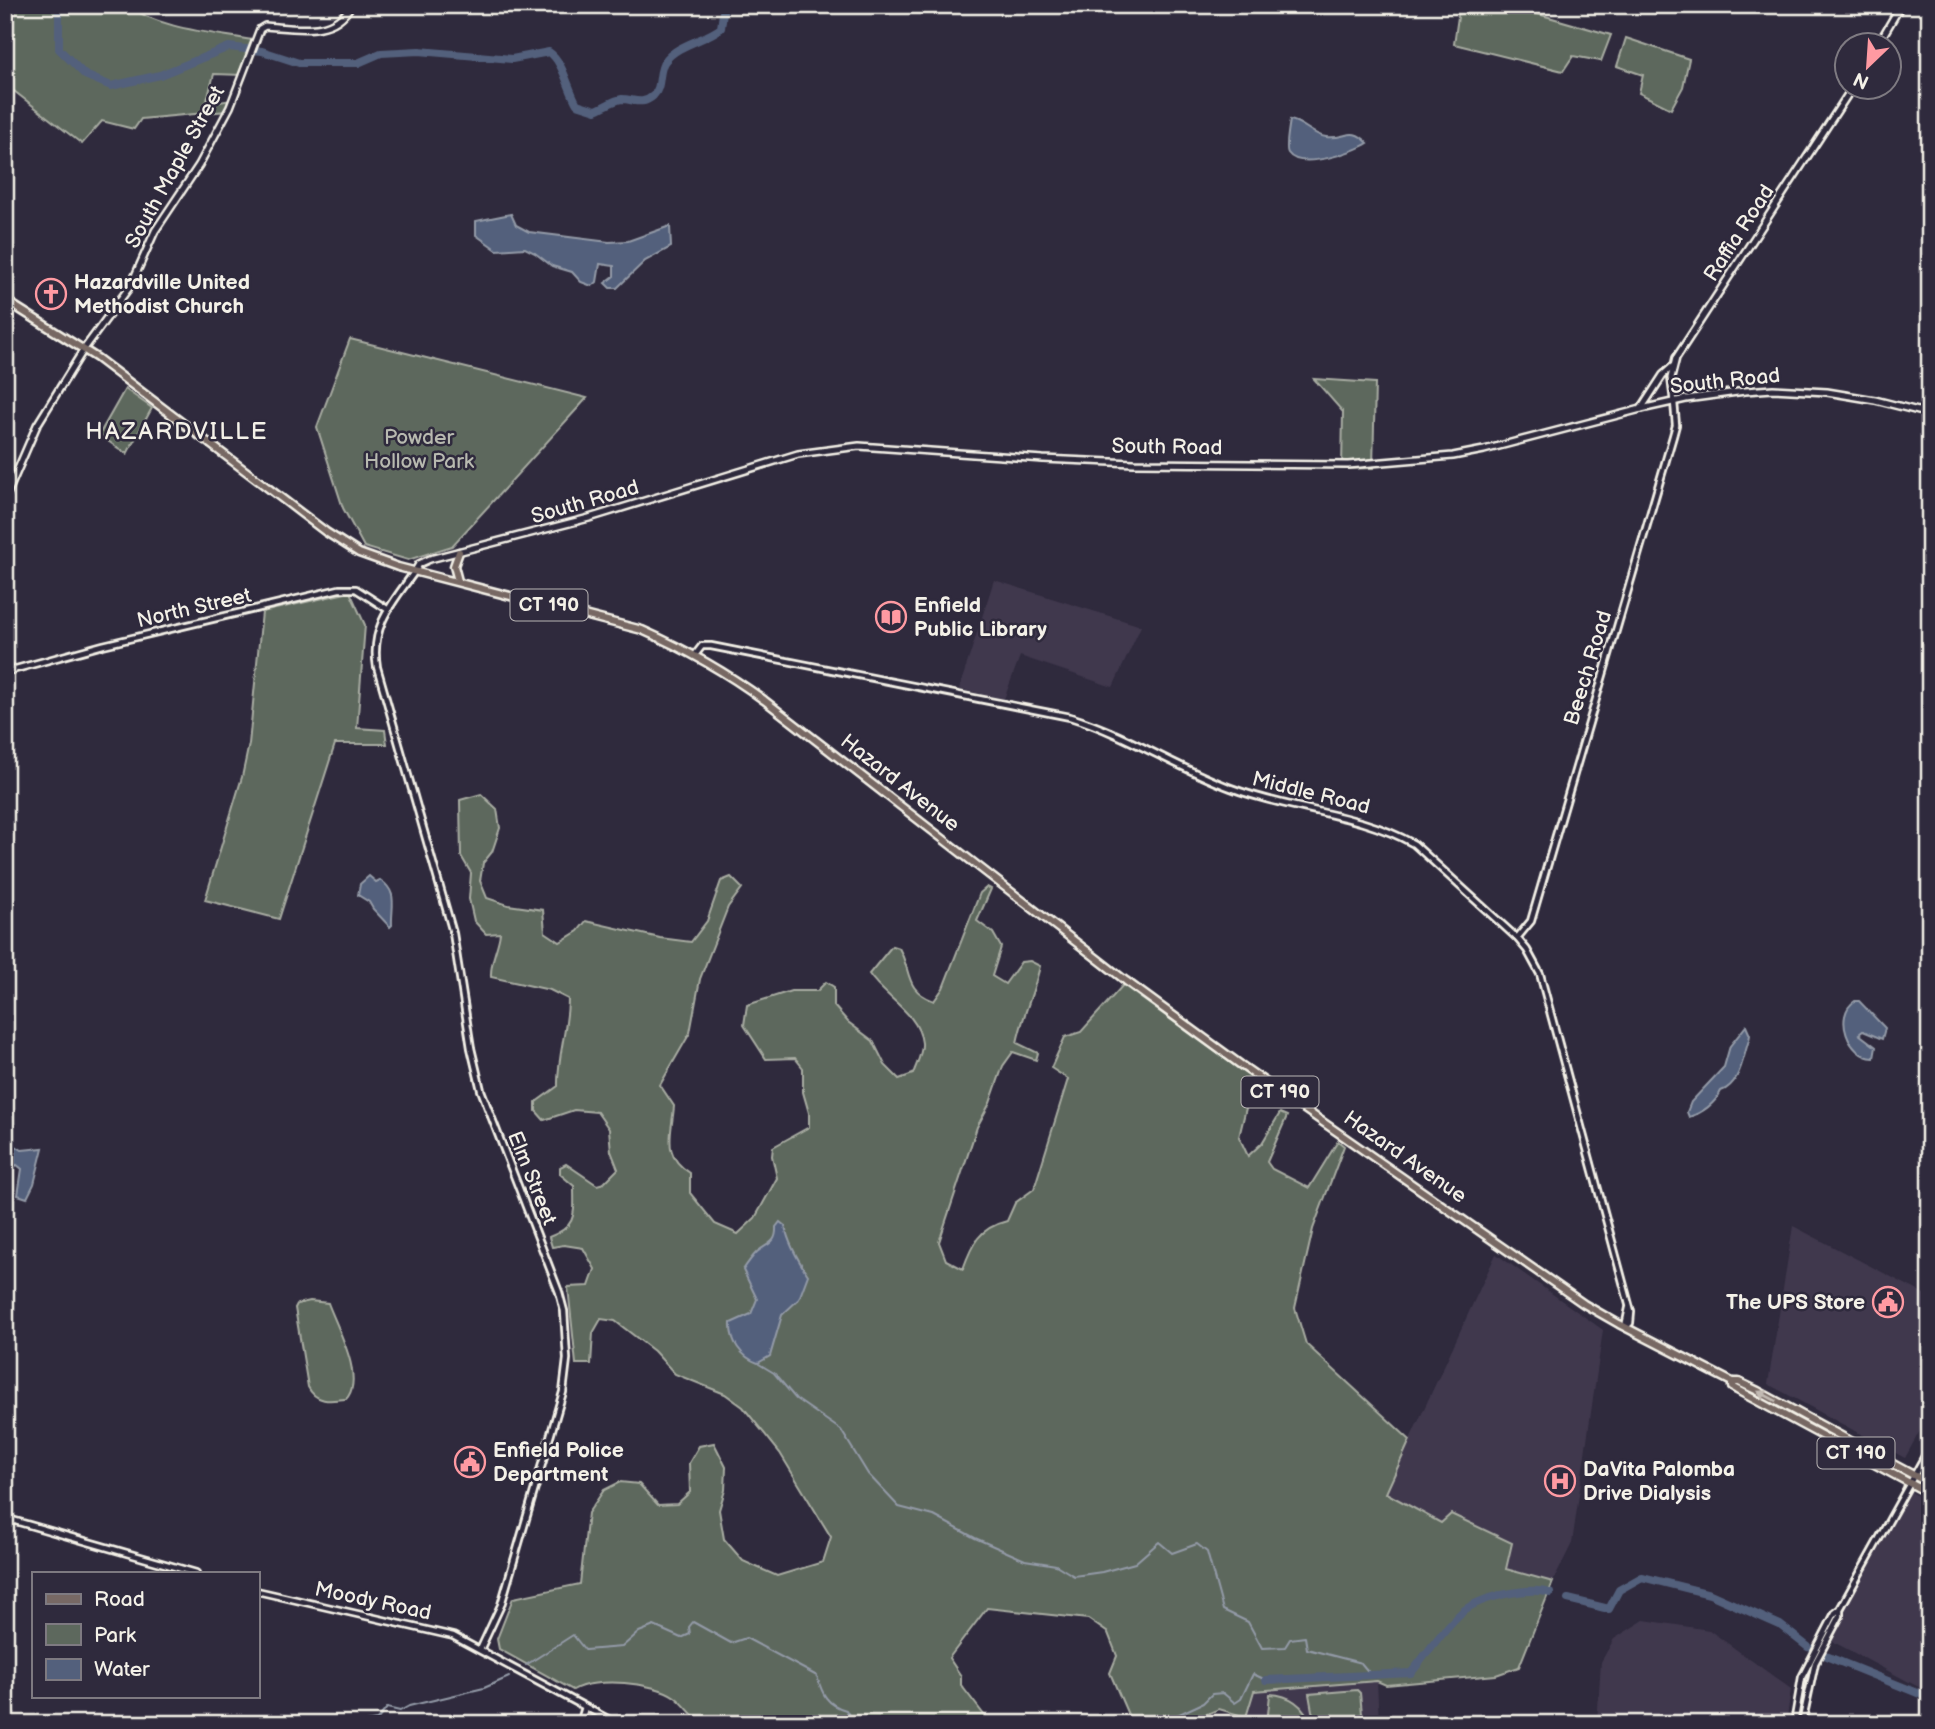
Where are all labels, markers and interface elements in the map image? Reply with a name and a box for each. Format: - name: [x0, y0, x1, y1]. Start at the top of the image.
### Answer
- north arrow: [1834, 32, 1904, 102]
- text: N: [1850, 67, 1873, 93]
- street label: South Maple Street: [120, 81, 230, 253]
- street label: Raffia Road: [1699, 180, 1779, 286]
- place label: Hazardville United Methodist Church: [74, 270, 250, 319]
- church icon: Hazardville United Methodist Church: [34, 277, 68, 311]
- street label: South Road: [1669, 363, 1781, 399]
- district label: HAZARDVILLE: [85, 417, 269, 446]
- park label: Powder Hollow Park: [364, 425, 475, 474]
- street label: South Road: [1111, 434, 1223, 460]
- street label: South Road: [528, 475, 642, 529]
- street label: North Street: [134, 583, 254, 633]
- road number: CT 190: [510, 590, 588, 620]
- place label: Enfield Public Library: [914, 593, 1047, 642]
- library icon: Enfield Public Library: [874, 600, 908, 634]
- street label: Beech Road: [1559, 608, 1617, 728]
- street label: Hazard Avenue: [835, 729, 965, 837]
- street label: Middle Road: [1249, 766, 1373, 820]
- road number: CT 190: [1242, 1076, 1318, 1108]
- street label: Hazard Avenue: [1339, 1105, 1471, 1209]
- street label: Elm Street: [502, 1128, 562, 1229]
- public building icon: The UPS Store: [1871, 1285, 1905, 1319]
- place label: The UPS Store: [1726, 1290, 1865, 1315]
- one-way arrow: [1757, 1390, 1777, 1401]
- place label: Enfield Police Department: [493, 1438, 624, 1487]
- road number: CT 190: [1818, 1438, 1895, 1469]
- public building icon: Enfield Police Department: [453, 1445, 487, 1479]
- place label: DaVita Palomba Drive Dialysis: [1583, 1457, 1735, 1506]
- hospital icon: DaVita Palomba Drive Dialysis: [1543, 1464, 1577, 1498]
- legend: [32, 1572, 259, 1698]
- street label: Moody Road: [312, 1576, 434, 1626]
- text: Road: [94, 1587, 145, 1612]
- text: Park: [94, 1623, 137, 1648]
- text: Water: [94, 1657, 150, 1682]

